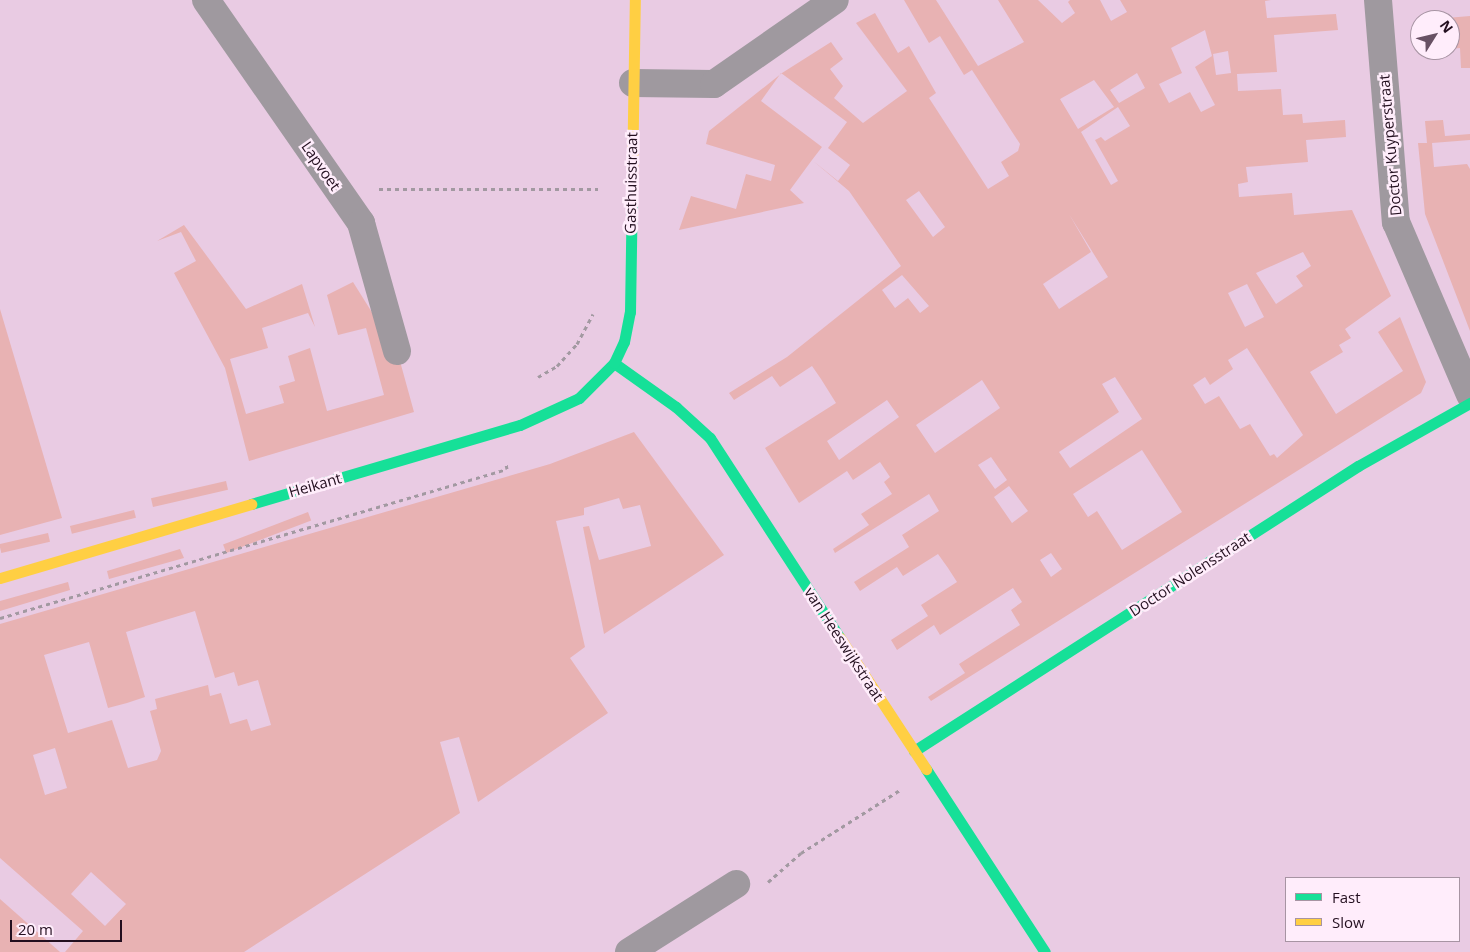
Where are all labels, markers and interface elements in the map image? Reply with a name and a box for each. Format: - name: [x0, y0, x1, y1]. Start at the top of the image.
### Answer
- north arrow: [1410, 10, 1460, 60]
- text: N: [1436, 16, 1458, 37]
- street label: Doctor Kuyperstraat: [1375, 74, 1405, 216]
- street label: Gasthuisstraat: [621, 132, 641, 234]
- street label: Lapvoet: [298, 138, 344, 194]
- street label: Heikant: [287, 469, 343, 501]
- street label: Doctor Nolensstraat: [1126, 528, 1254, 620]
- street label: van Heeswijkstraat: [801, 584, 887, 704]
- legend: [1285, 877, 1460, 942]
- text: Fast: [1332, 887, 1361, 907]
- scale bar: [12, 910, 125, 942]
- text: Slow: [1332, 912, 1365, 932]
- text: 20 m: [18, 919, 53, 939]

